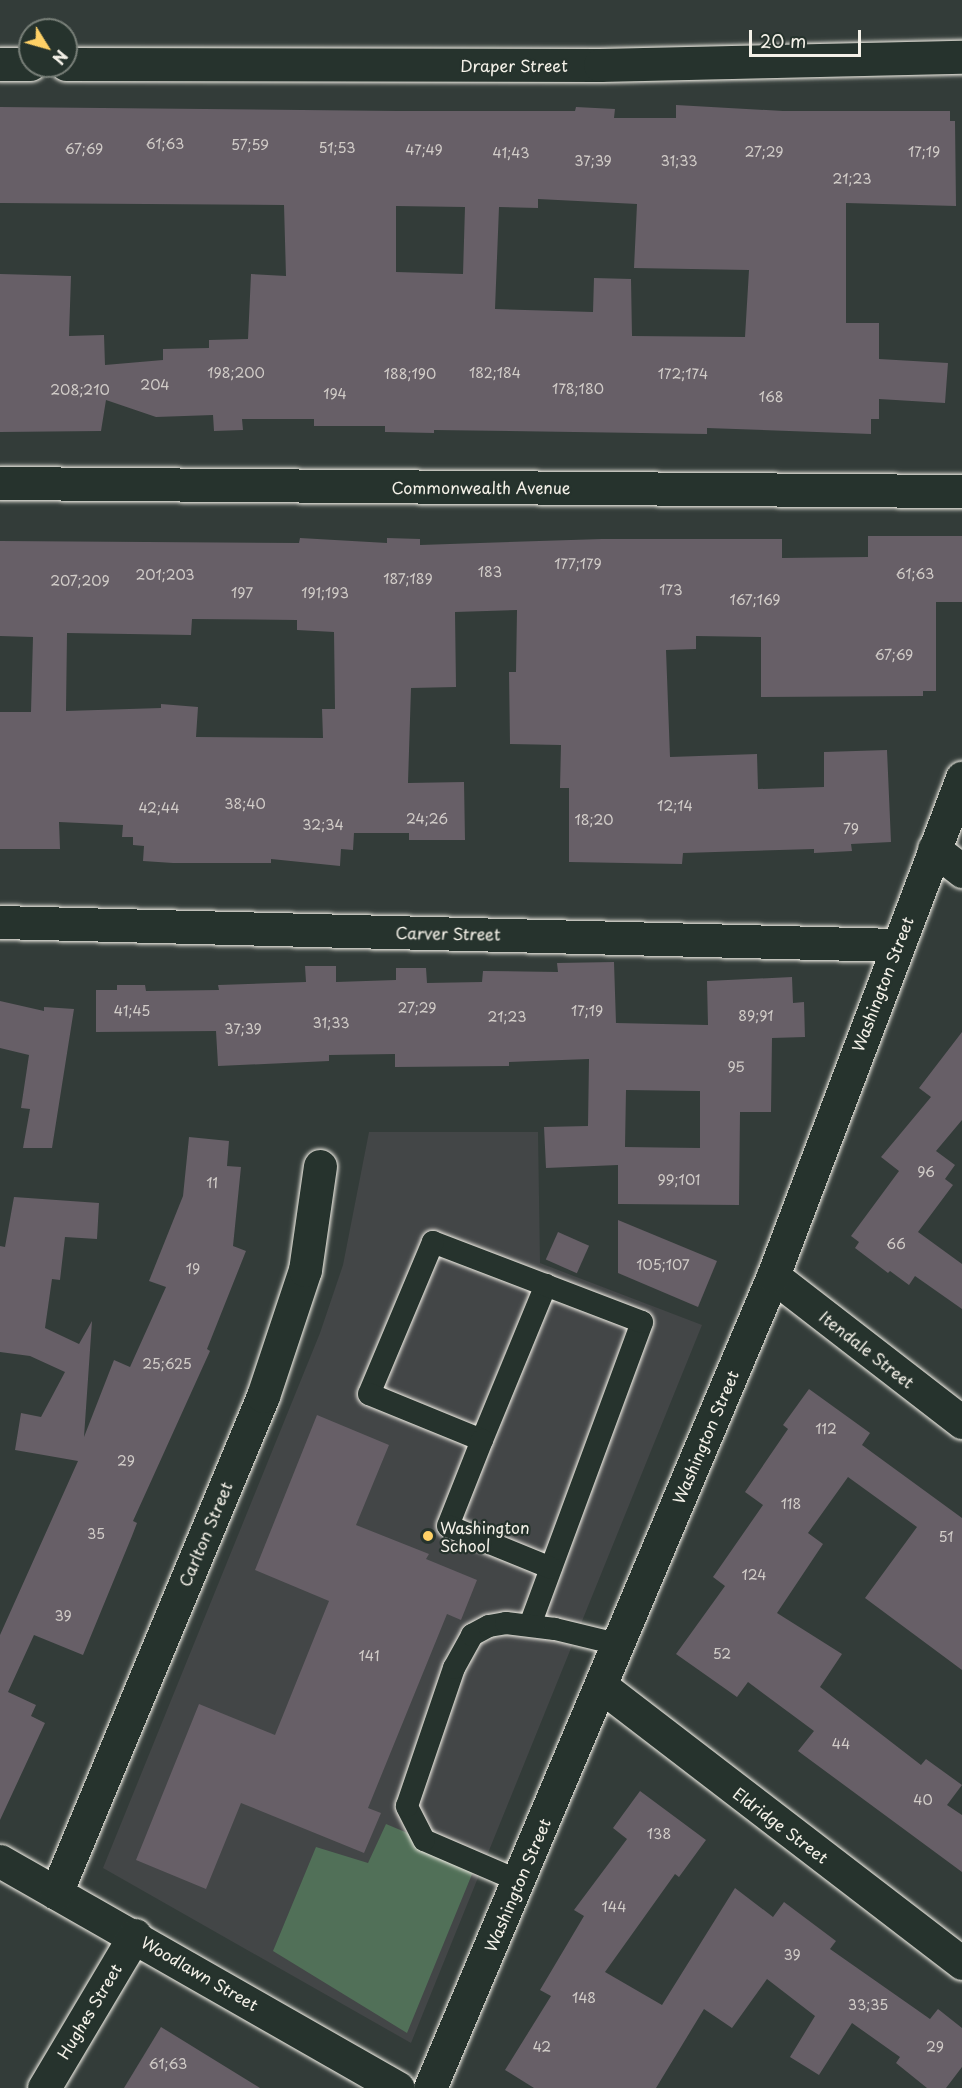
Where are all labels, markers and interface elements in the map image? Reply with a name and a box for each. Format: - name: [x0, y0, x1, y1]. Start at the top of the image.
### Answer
- north arrow: [18, 18, 78, 78]
- scale bar: [752, 18, 864, 56]
- text: 20 m: [760, 27, 806, 54]
- text: N: [47, 45, 74, 70]
- street label: Draper Street: [460, 55, 568, 75]
- house number: 61;63: [146, 136, 184, 152]
- house number: 57;59: [231, 137, 269, 153]
- house number: 51;53: [319, 140, 355, 156]
- house number: 67;69: [65, 141, 103, 157]
- house number: 47;49: [405, 142, 443, 158]
- house number: 27;29: [744, 144, 784, 160]
- house number: 17;19: [908, 144, 940, 160]
- house number: 41;43: [493, 145, 529, 161]
- house number: 37;39: [574, 153, 612, 169]
- house number: 31;33: [660, 153, 698, 169]
- house number: 21;23: [832, 171, 872, 187]
- house number: 198;200: [207, 365, 265, 381]
- house number: 182;184: [469, 365, 521, 381]
- house number: 188;190: [384, 366, 436, 382]
- house number: 172;174: [658, 366, 708, 382]
- house number: 204: [140, 377, 170, 393]
- house number: 178;180: [552, 381, 604, 397]
- house number: 208;210: [50, 382, 110, 398]
- house number: 194: [323, 386, 347, 402]
- house number: 168: [759, 389, 783, 405]
- street label: Commonwealth Avenue: [391, 477, 571, 497]
- house number: 177;179: [554, 556, 602, 572]
- house number: 183: [478, 564, 502, 580]
- house number: 61;63: [896, 566, 934, 582]
- house number: 201;203: [135, 567, 195, 583]
- house number: 187;189: [383, 571, 433, 587]
- house number: 207;209: [50, 573, 110, 589]
- house number: 173: [659, 582, 683, 598]
- house number: 197: [231, 585, 253, 601]
- house number: 191;193: [301, 585, 349, 601]
- house number: 167;169: [729, 592, 781, 608]
- house number: 67;69: [875, 647, 913, 663]
- house number: 38;40: [224, 796, 266, 812]
- house number: 12;14: [657, 798, 693, 814]
- house number: 42;44: [138, 800, 180, 816]
- house number: 24;26: [406, 811, 448, 827]
- house number: 18;20: [574, 812, 614, 828]
- house number: 32;34: [302, 817, 344, 833]
- house number: 79: [843, 821, 859, 837]
- street label: Washington Street: [848, 914, 916, 1054]
- street label: Carver Street: [395, 922, 501, 944]
- house number: 27;29: [397, 1000, 437, 1016]
- house number: 41;45: [114, 1003, 150, 1019]
- house number: 17;19: [571, 1003, 603, 1019]
- house number: 89;91: [738, 1008, 774, 1024]
- house number: 21;23: [487, 1009, 527, 1025]
- house number: 31;33: [312, 1015, 350, 1031]
- house number: 37;39: [224, 1021, 262, 1037]
- house number: 95: [727, 1059, 745, 1075]
- house number: 96: [917, 1164, 935, 1180]
- house number: 99;101: [658, 1172, 700, 1188]
- house number: 11: [206, 1175, 218, 1191]
- house number: 66: [886, 1236, 906, 1252]
- house number: 105;107: [636, 1257, 690, 1273]
- house number: 19: [186, 1261, 200, 1277]
- street label: Itendale Street: [815, 1306, 919, 1392]
- house number: 25;625: [142, 1356, 192, 1372]
- street label: Washington Street: [668, 1368, 742, 1506]
- house number: 112: [815, 1421, 837, 1437]
- house number: 29: [117, 1453, 135, 1469]
- street label: Carlton Street: [174, 1479, 236, 1589]
- house number: 118: [781, 1496, 801, 1512]
- place label: Washington School: [440, 1517, 530, 1555]
- house number: 35: [87, 1526, 105, 1542]
- marker: Washington School: [421, 1529, 435, 1543]
- house number: 51: [939, 1529, 953, 1545]
- house number: 124: [741, 1567, 767, 1583]
- house number: 39: [54, 1608, 72, 1624]
- house number: 52: [713, 1646, 731, 1662]
- house number: 141: [359, 1648, 379, 1664]
- house number: 44: [832, 1736, 850, 1752]
- street label: Eldridge Street: [730, 1783, 832, 1867]
- house number: 40: [913, 1792, 933, 1808]
- street label: Washington Street: [480, 1816, 554, 1954]
- house number: 138: [647, 1826, 671, 1842]
- house number: 144: [602, 1899, 626, 1915]
- street label: Woodlawn Street: [138, 1932, 262, 2014]
- house number: 39: [783, 1947, 801, 1963]
- street label: Hughes Street: [53, 1960, 125, 2062]
- house number: 148: [572, 1990, 596, 2006]
- house number: 33;35: [848, 1997, 888, 2013]
- house number: 42: [533, 2039, 551, 2055]
- house number: 29: [926, 2039, 944, 2055]
- house number: 61;63: [149, 2056, 187, 2072]

